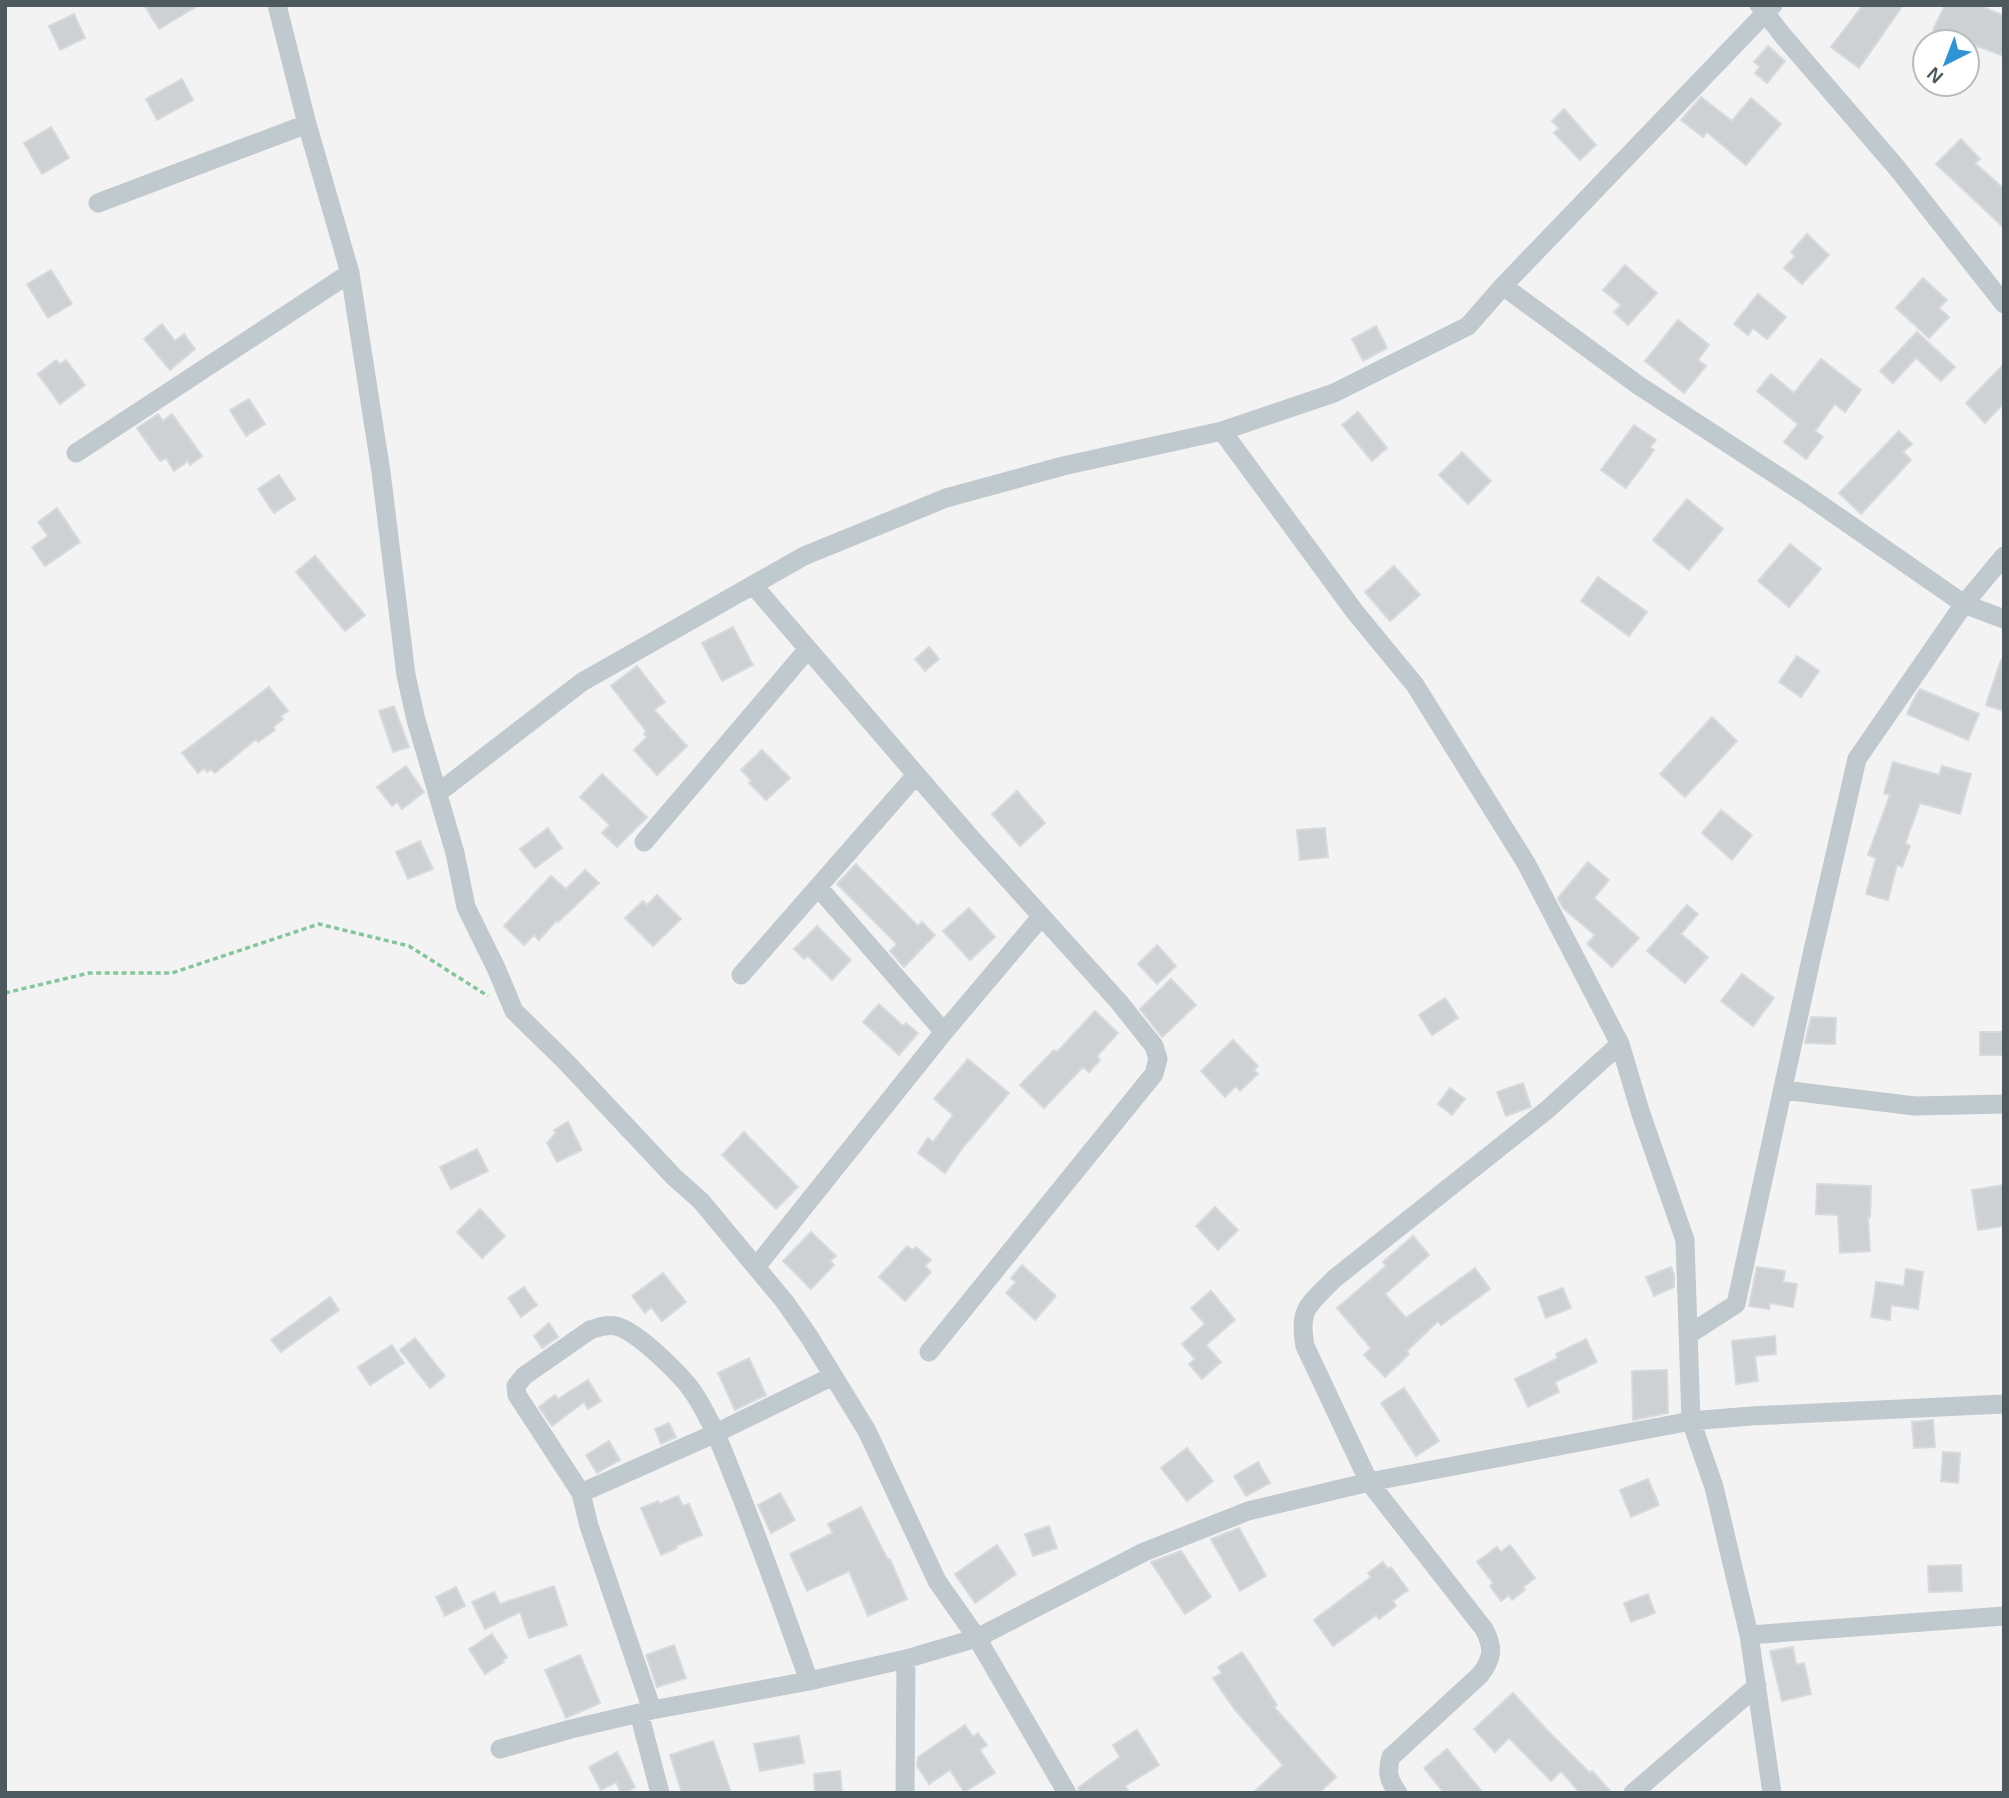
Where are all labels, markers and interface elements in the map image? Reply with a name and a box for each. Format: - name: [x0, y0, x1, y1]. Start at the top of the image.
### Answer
- north arrow: [1911, 28, 1981, 98]
- text: N: [1923, 63, 1947, 88]

